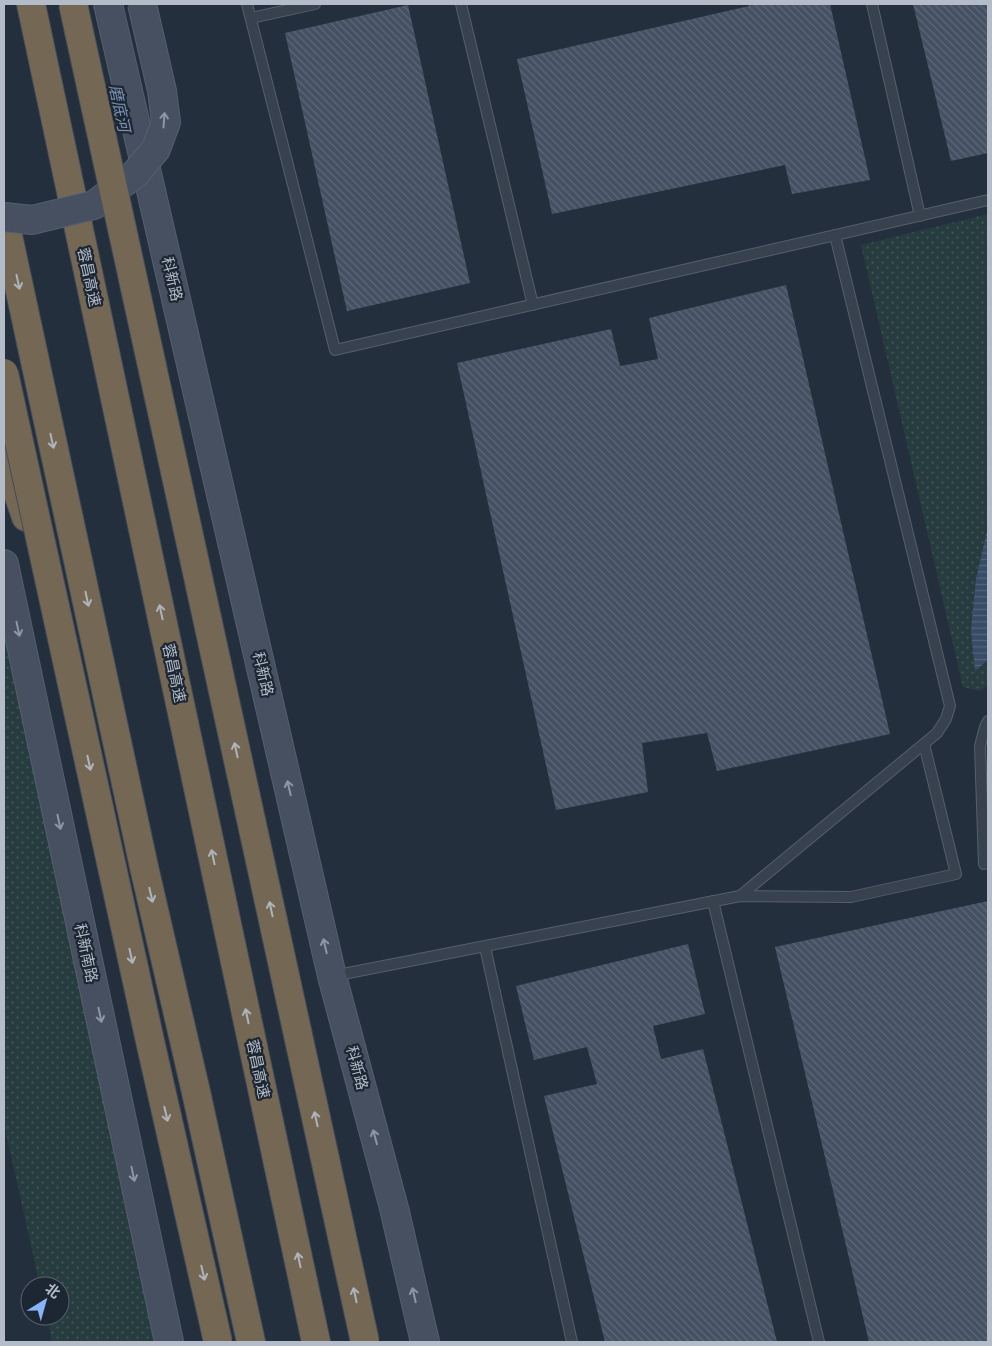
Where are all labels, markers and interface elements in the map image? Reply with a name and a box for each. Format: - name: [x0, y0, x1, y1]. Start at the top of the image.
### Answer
- water label: 磨底河: [105, 82, 135, 136]
- one-way arrow: [159, 113, 168, 129]
- street label: 蓉昌高速: [74, 246, 105, 308]
- street label: 科新路: [158, 255, 187, 303]
- one-way arrow: [14, 273, 23, 289]
- one-way arrow: [48, 432, 57, 448]
- one-way arrow: [82, 591, 92, 607]
- one-way arrow: [156, 605, 165, 621]
- one-way arrow: [13, 621, 23, 637]
- street label: 蓉昌高速: [159, 642, 190, 704]
- street label: 科新路: [249, 650, 278, 698]
- one-way arrow: [231, 742, 240, 758]
- one-way arrow: [85, 754, 94, 770]
- one-way arrow: [284, 780, 293, 796]
- one-way arrow: [54, 814, 64, 830]
- one-way arrow: [208, 849, 217, 865]
- one-way arrow: [147, 887, 156, 903]
- one-way arrow: [265, 901, 275, 917]
- street label: 科新南路: [71, 922, 102, 984]
- one-way arrow: [320, 939, 329, 955]
- one-way arrow: [127, 947, 136, 963]
- one-way arrow: [95, 1007, 105, 1023]
- one-way arrow: [242, 1008, 251, 1024]
- street label: 蓉昌高速: [243, 1038, 274, 1100]
- street label: 科新路: [342, 1044, 372, 1092]
- one-way arrow: [162, 1106, 171, 1122]
- one-way arrow: [311, 1111, 320, 1127]
- one-way arrow: [370, 1130, 379, 1146]
- one-way arrow: [129, 1166, 139, 1182]
- one-way arrow: [294, 1253, 303, 1269]
- one-way arrow: [198, 1264, 208, 1280]
- north arrow: [20, 1276, 70, 1326]
- text: 北: [42, 1279, 64, 1301]
- one-way arrow: [350, 1287, 359, 1303]
- one-way arrow: [409, 1287, 418, 1303]

